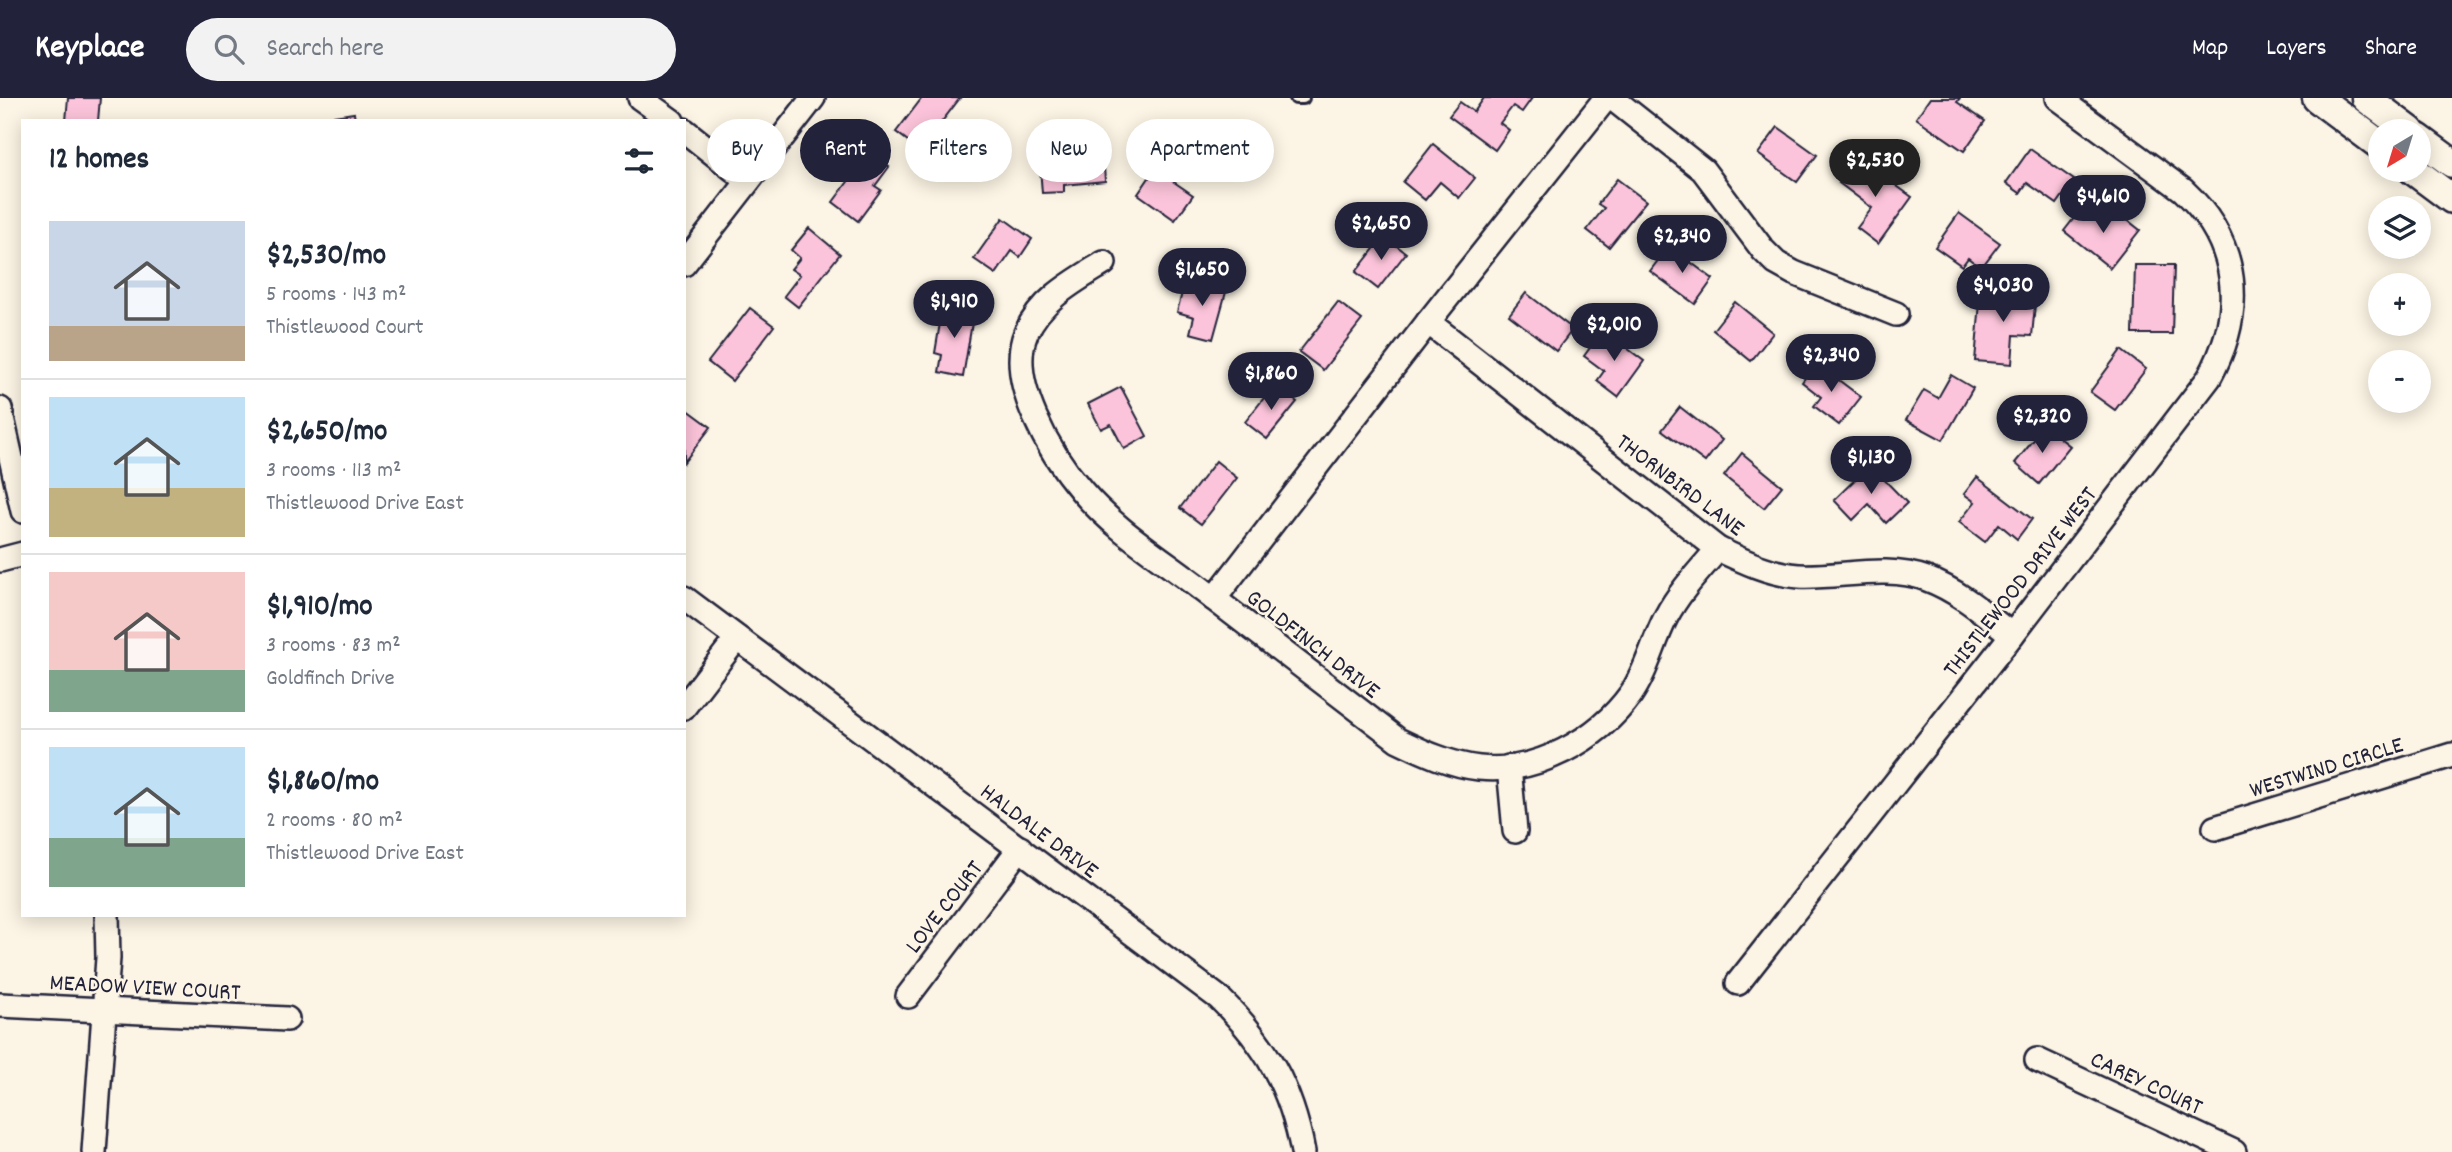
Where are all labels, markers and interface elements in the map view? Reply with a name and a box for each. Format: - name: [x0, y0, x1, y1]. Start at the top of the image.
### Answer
- search box: [186, 18, 676, 81]
- text: Keyplace: [35, 26, 144, 73]
- icon: search: [210, 30, 248, 68]
- text: Search here: [266, 31, 384, 68]
- text: Map: [2192, 32, 2228, 66]
- text: Layers: [2266, 32, 2327, 66]
- text: Share: [2365, 32, 2417, 66]
- chip: Buy: [707, 119, 786, 182]
- chip: Rent: [800, 119, 891, 182]
- chip: Filters: [905, 119, 1012, 182]
- chip: New: [1026, 119, 1112, 182]
- chip: Apartment: [1126, 119, 1274, 182]
- north arrow: [2368, 119, 2431, 182]
- map controls: [2368, 119, 2431, 413]
- text: 12 homes: [49, 140, 149, 183]
- pin: $2,530: [1818, 140, 1932, 199]
- icon: filters: [620, 142, 658, 180]
- text: $2,530: [1845, 145, 1905, 178]
- pin: $4,610: [2046, 176, 2160, 235]
- text: $4,610: [2076, 181, 2130, 214]
- button: layers: [2368, 196, 2431, 259]
- pin: $2,650: [1324, 202, 1438, 262]
- text: $2,650: [1351, 208, 1411, 241]
- pin: $2,340: [1625, 216, 1739, 275]
- text: $2,340: [1653, 221, 1711, 254]
- text: $2,530/mo: [266, 236, 386, 279]
- pin: $1,650: [1145, 248, 1259, 308]
- icon: home: [105, 249, 189, 333]
- text: $1,650: [1174, 254, 1230, 287]
- pin: $4,030: [1946, 264, 2060, 324]
- text: $4,030: [1973, 270, 2033, 303]
- button: +: [2368, 273, 2431, 336]
- text: 5 rooms · 143 m²: [266, 279, 406, 312]
- pin: $1,910: [897, 280, 1011, 340]
- text: $1,910: [929, 286, 979, 319]
- pin: $2,010: [1557, 303, 1671, 363]
- text: $2,010: [1586, 309, 1642, 342]
- text: Thistlewood Court: [266, 312, 424, 345]
- pin: $2,340: [1774, 334, 1888, 394]
- text: $2,340: [1802, 340, 1860, 373]
- button: −: [2368, 350, 2431, 413]
- pin: $1,860: [1214, 352, 1328, 412]
- text: $1,860: [1244, 358, 1298, 391]
- pin: $2,320: [1985, 396, 2099, 455]
- text: $2,320: [2013, 401, 2071, 434]
- text: $2,650/mo: [266, 412, 387, 455]
- icon: home: [105, 425, 189, 509]
- street label: THORNBIRD LANE: [1608, 427, 1751, 546]
- pin: $1,130: [1814, 436, 1928, 496]
- text: $1,130: [1847, 442, 1895, 475]
- text: 3 rooms · 113 m²: [266, 455, 402, 488]
- street label: THISTLEWOOD DRIVE WEST: [1936, 480, 2107, 685]
- text: Thistlewood Drive East: [266, 488, 464, 521]
- street label: GOLDFINCH DRIVE: [1238, 582, 1386, 709]
- text: $1,910/mo: [266, 587, 373, 630]
- icon: home: [105, 600, 189, 684]
- text: 3 rooms · 83 m²: [266, 630, 401, 663]
- text: Goldfinch Drive: [266, 663, 395, 696]
- street label: WESTWIND CIRCLE: [2246, 729, 2408, 808]
- text: $1,860/mo: [266, 762, 379, 805]
- icon: home: [105, 775, 189, 859]
- street label: HALDALE DRIVE: [972, 776, 1105, 888]
- text: 2 rooms · 80 m²: [266, 805, 403, 838]
- text: Thistlewood Drive East: [266, 838, 464, 871]
- street label: LOVE COURT: [898, 854, 993, 962]
- street label: MEADOW VIEW COURT: [49, 967, 242, 1011]
- street label: CAREY COURT: [2084, 1044, 2208, 1126]

